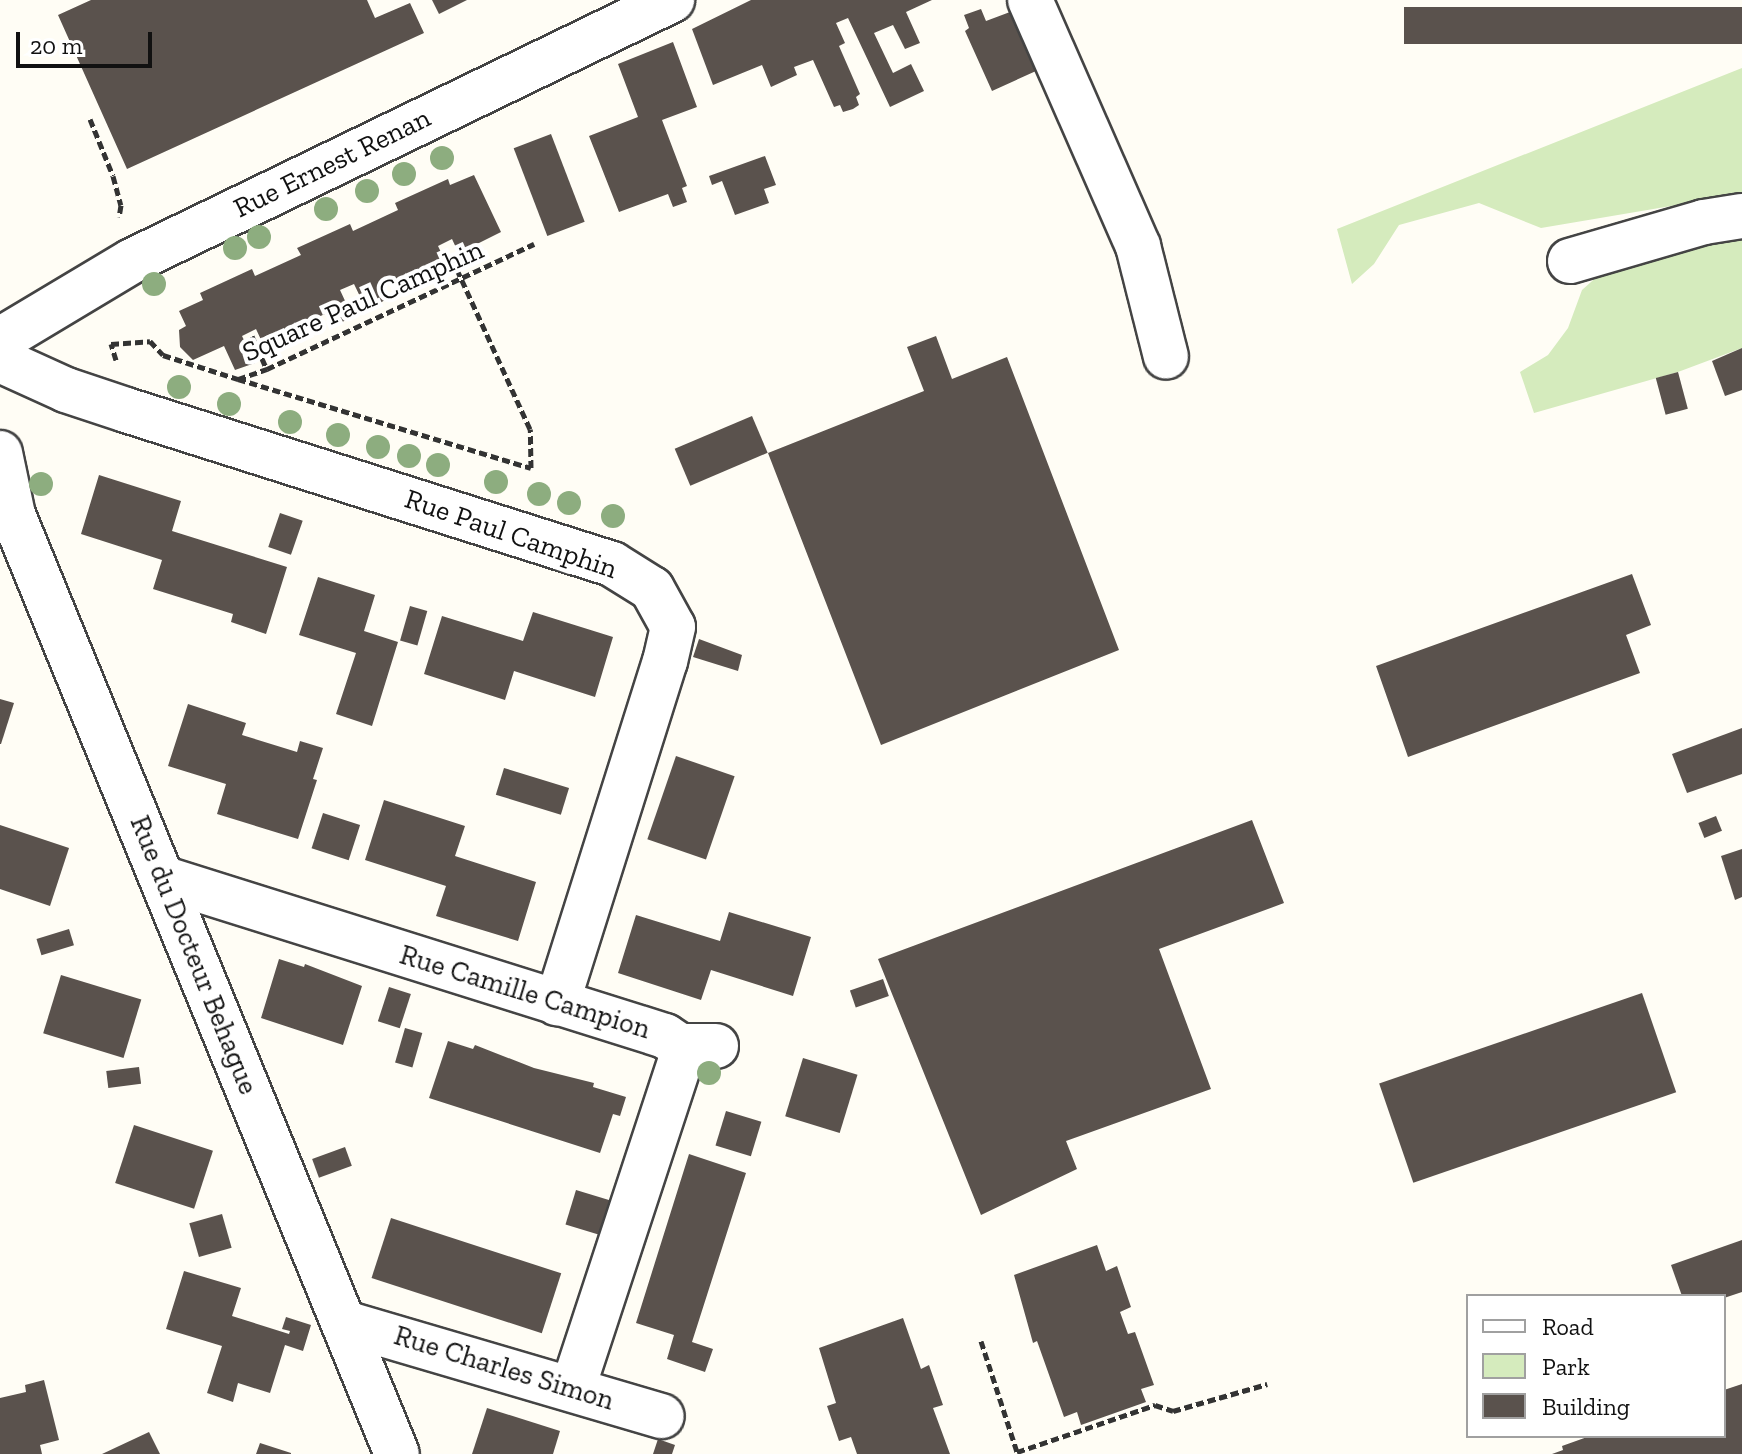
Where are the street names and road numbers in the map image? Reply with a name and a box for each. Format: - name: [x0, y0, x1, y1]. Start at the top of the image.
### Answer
- street label: Rue Ernest Renan: [228, 101, 436, 225]
- street label: Square Paul Camphin: [237, 233, 489, 369]
- street label: Rue Paul Camphin: [400, 482, 622, 586]
- street label: Rue du Docteur Behague: [123, 811, 265, 1099]
- street label: Rue Camille Campion: [396, 938, 654, 1046]
- street label: Rue Charles Simon: [390, 1319, 618, 1417]

